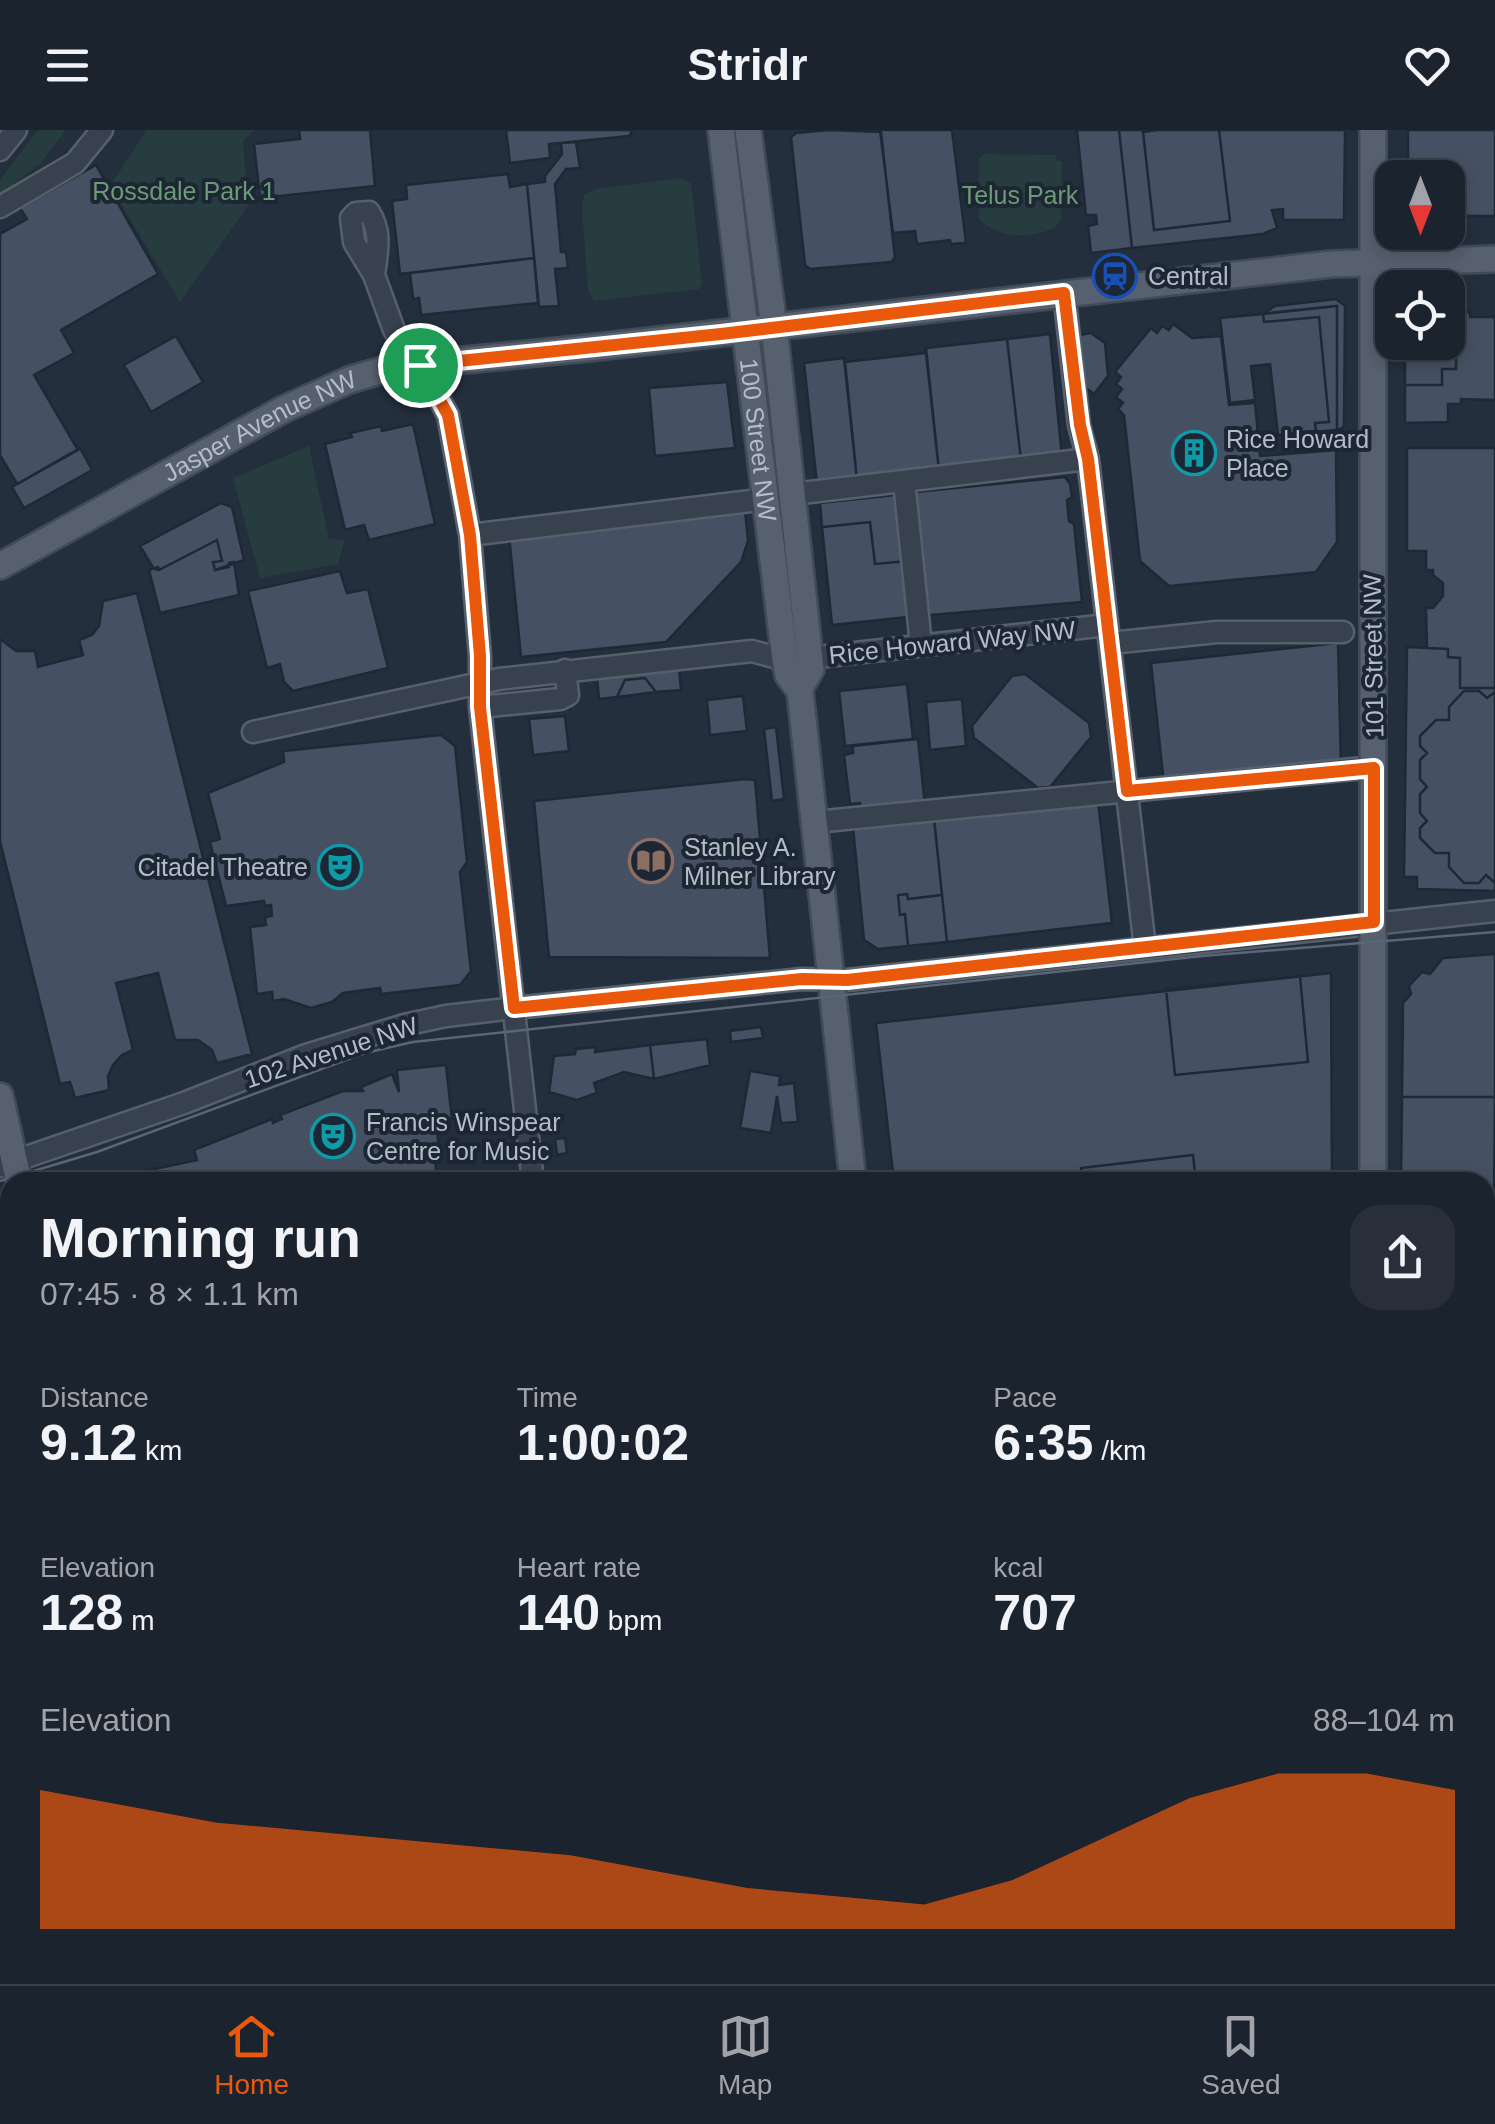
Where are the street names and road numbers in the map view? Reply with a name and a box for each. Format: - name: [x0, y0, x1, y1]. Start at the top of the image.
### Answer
- street label: 100 Street NW: [735, 357, 782, 523]
- street label: Jasper Avenue NW: [158, 365, 361, 487]
- street label: 101 Street NW: [1358, 573, 1388, 738]
- street label: Rice Howard Way NW: [827, 615, 1077, 669]
- street label: 102 Avenue NW: [241, 1011, 421, 1093]

